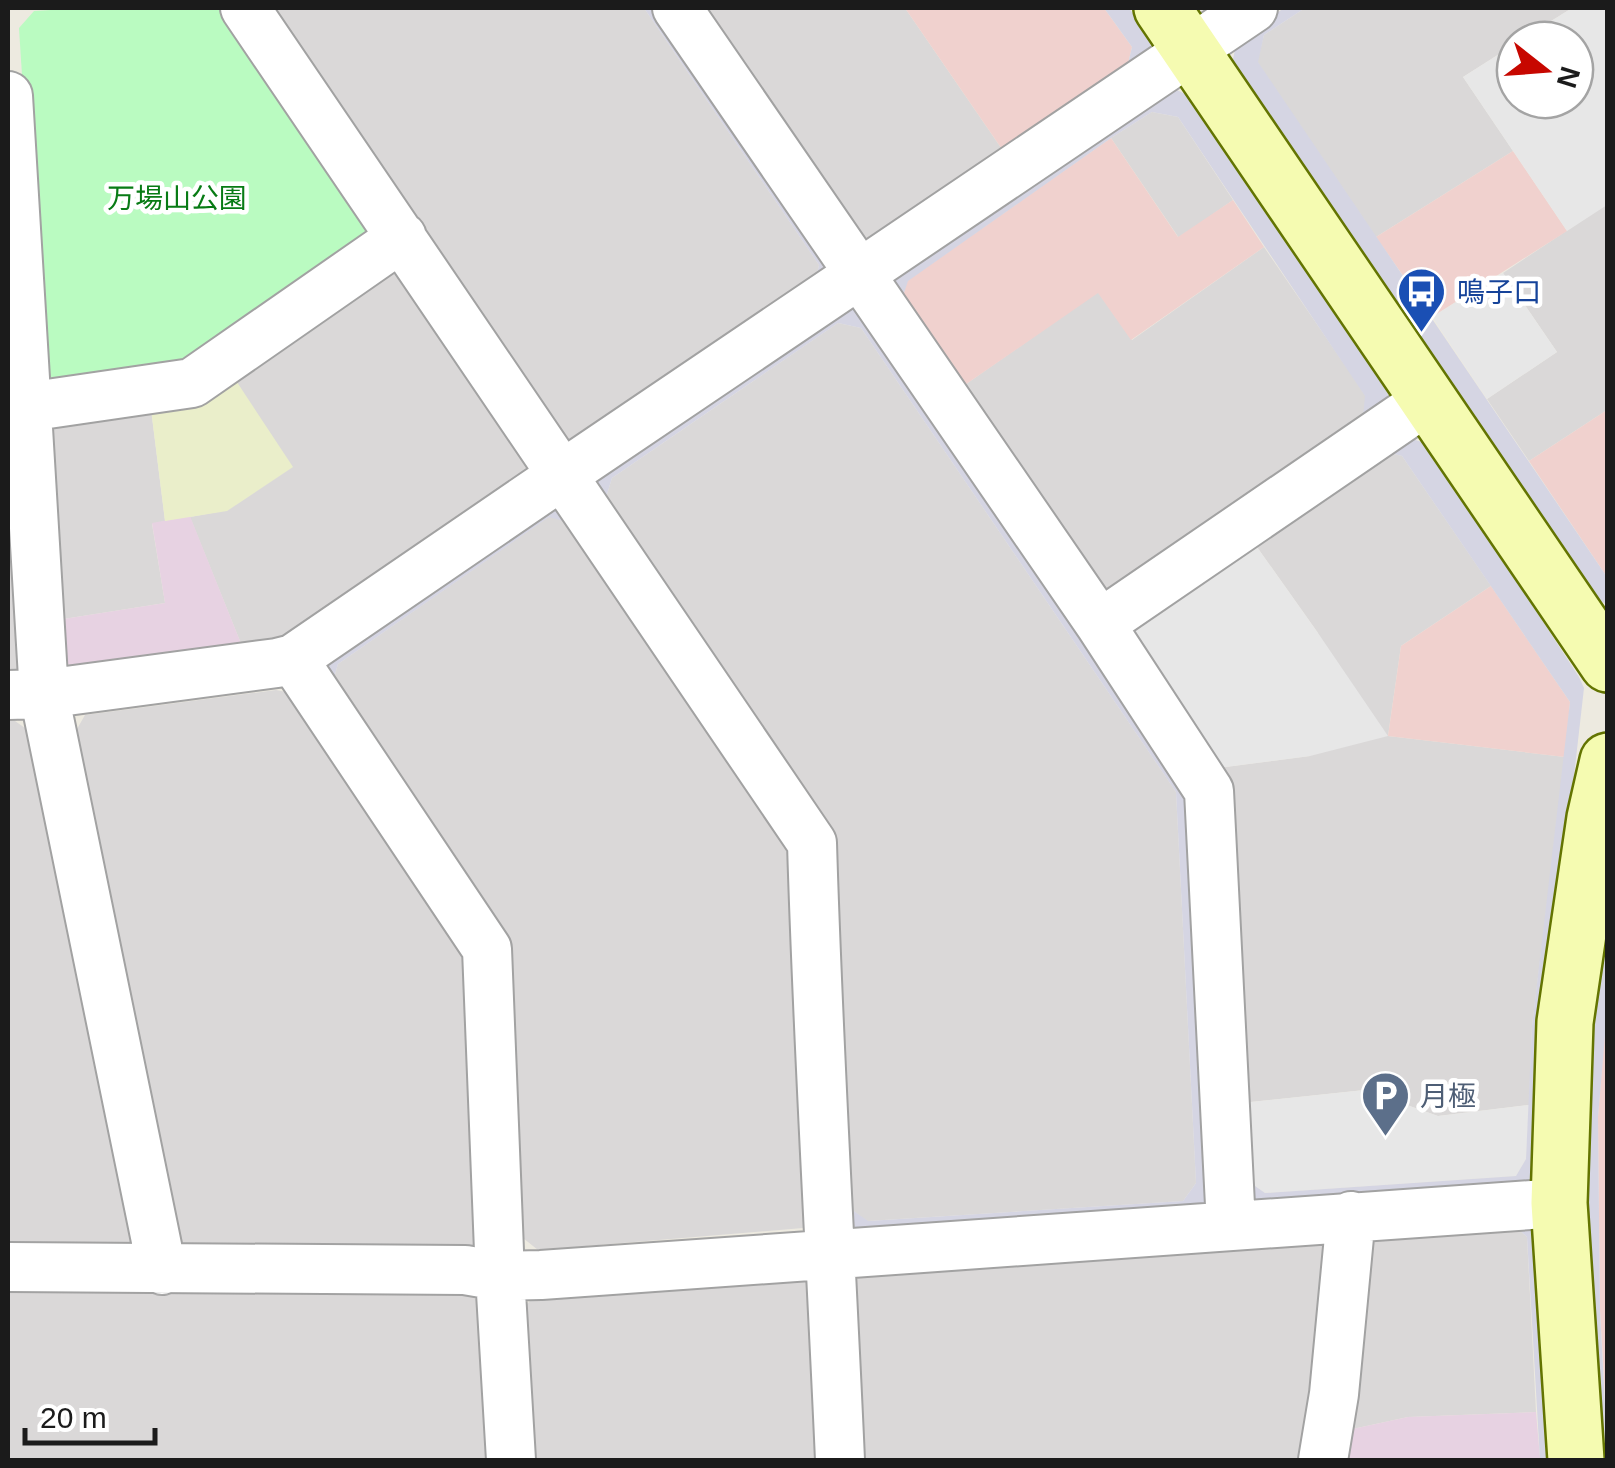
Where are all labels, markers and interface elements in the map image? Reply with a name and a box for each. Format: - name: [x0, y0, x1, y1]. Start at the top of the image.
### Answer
- north arrow: [1495, 20, 1595, 120]
- text: N: [1551, 63, 1586, 91]
- park label: 万場山公園: [107, 183, 247, 214]
- bus stop icon: 鳴子口: [1396, 266, 1448, 334]
- place label: 鳴子口: [1457, 277, 1541, 308]
- parking icon: 月極: [1359, 1070, 1411, 1138]
- place label: 月極: [1420, 1081, 1476, 1112]
- scale bar: [25, 1383, 155, 1445]
- text: 20 m: [40, 1401, 107, 1434]

